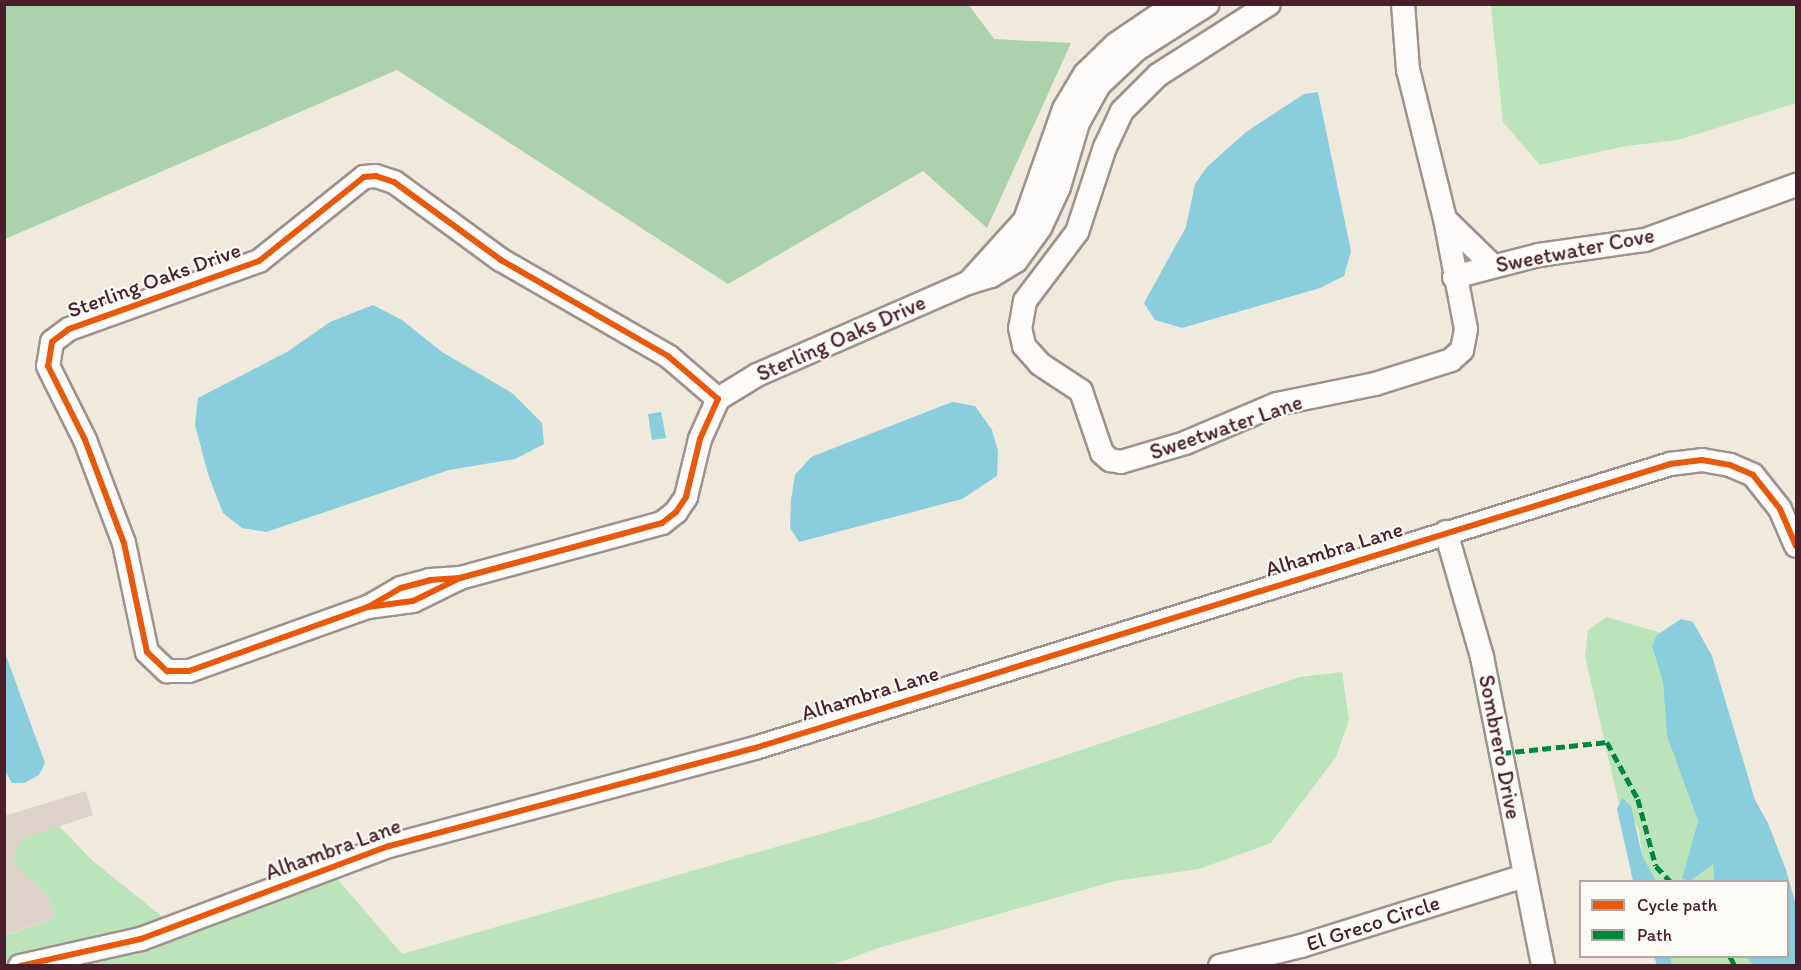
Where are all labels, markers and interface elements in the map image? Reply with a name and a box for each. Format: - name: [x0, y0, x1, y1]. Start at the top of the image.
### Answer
- street label: Sweetwater Cove: [1493, 222, 1657, 278]
- street label: Sterling Oaks Drive: [64, 236, 244, 324]
- street label: Sterling Oaks Drive: [752, 289, 930, 387]
- street label: Sweetwater Lane: [1146, 388, 1306, 466]
- street label: Alhambra Lane: [1262, 516, 1406, 582]
- street label: Alhambra Lane: [798, 660, 942, 726]
- street label: Sombrero Drive: [1473, 672, 1527, 822]
- street label: Alhambra Lane: [262, 812, 404, 886]
- legend: [1579, 880, 1789, 958]
- street label: El Greco Circle: [1303, 889, 1443, 957]
- text: Cycle path: [1637, 894, 1717, 916]
- text: Path: [1637, 924, 1672, 946]

